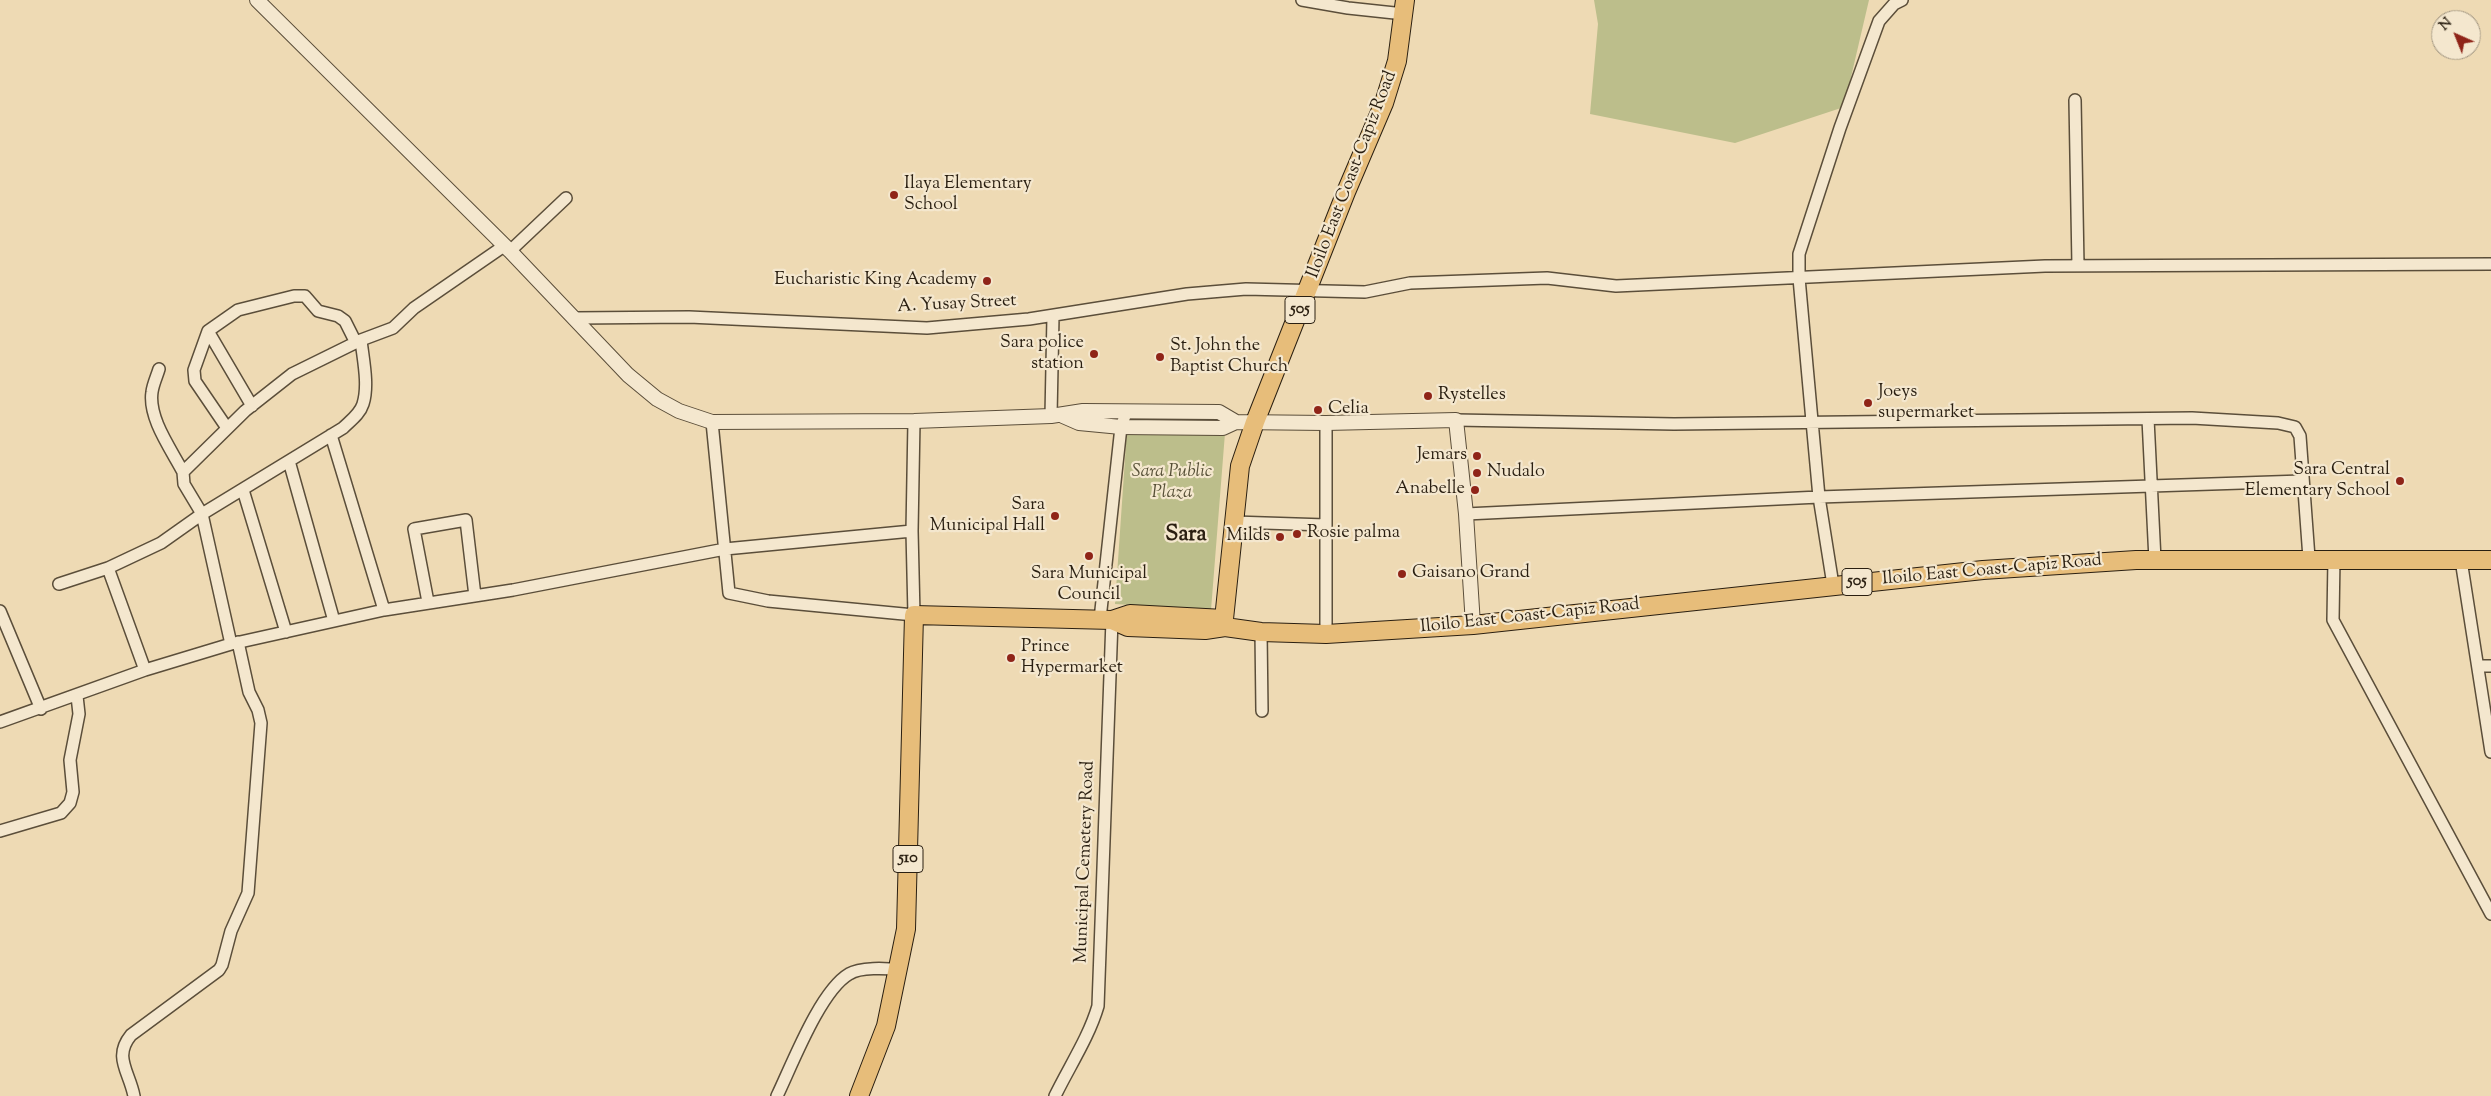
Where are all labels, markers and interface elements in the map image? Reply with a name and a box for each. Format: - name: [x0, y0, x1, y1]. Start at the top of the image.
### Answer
- north arrow: [2431, 10, 2481, 60]
- text: N: [2435, 14, 2457, 36]
- street label: Iloilo East Coast-Capiz Road: [1303, 68, 1403, 282]
- place label: Ilaya Elementary School: [904, 174, 1032, 216]
- marker: Ilaya Elementary School: [888, 189, 900, 201]
- place label: Eucharistic King Academy: [774, 270, 977, 292]
- marker: Eucharistic King Academy: [981, 275, 993, 287]
- street label: A. Yusay Street: [897, 291, 1017, 319]
- road number: 505: [1285, 296, 1315, 324]
- place label: Sara police station: [1000, 333, 1084, 376]
- place label: St. John the Baptist Church: [1170, 336, 1288, 378]
- marker: Sara police station: [1088, 348, 1100, 360]
- marker: St. John the Baptist Church: [1154, 351, 1166, 363]
- place label: Joeys supermarket: [1878, 382, 1974, 424]
- place label: Rystelles: [1438, 385, 1506, 407]
- marker: Rystelles: [1422, 390, 1434, 402]
- marker: Joeys supermarket: [1862, 397, 1874, 409]
- place label: Celia: [1328, 399, 1369, 421]
- marker: Celia: [1312, 404, 1324, 416]
- place label: Jemars: [1417, 445, 1467, 467]
- marker: Jemars: [1471, 450, 1483, 462]
- place label: Sara Central Elementary School: [2245, 460, 2390, 502]
- park label: Sara Public Plaza: [1132, 462, 1212, 504]
- place label: Nudalo: [1487, 462, 1545, 484]
- marker: Nudalo: [1471, 467, 1483, 479]
- marker: Sara Central Elementary School: [2394, 475, 2406, 487]
- place label: Anabelle: [1395, 479, 1465, 501]
- marker: Anabelle: [1469, 484, 1481, 496]
- place label: Sara Municipal Hall: [930, 495, 1045, 538]
- marker: Sara Municipal Hall: [1049, 510, 1061, 522]
- district label: Sara: [1165, 523, 1207, 549]
- place label: Rosie palma: [1307, 523, 1400, 545]
- place label: Milds: [1226, 526, 1270, 548]
- marker: Rosie palma: [1291, 528, 1303, 540]
- marker: Milds: [1274, 531, 1286, 543]
- marker: Sara Municipal Council: [1083, 550, 1095, 562]
- street label: Iloilo East Coast-Capiz Road: [1881, 551, 2103, 591]
- place label: Gaisano Grand: [1412, 563, 1530, 585]
- place label: Sara Municipal Council: [1031, 564, 1147, 606]
- marker: Gaisano Grand: [1396, 568, 1408, 580]
- road number: 505: [1842, 568, 1872, 596]
- street label: Iloilo East Coast-Capiz Road: [1419, 595, 1641, 639]
- place label: Prince Hypermarket: [1021, 637, 1123, 680]
- marker: Prince Hypermarket: [1005, 652, 1017, 664]
- street label: Municipal Cemetery Road: [1072, 760, 1100, 964]
- road number: 510: [893, 846, 923, 872]

